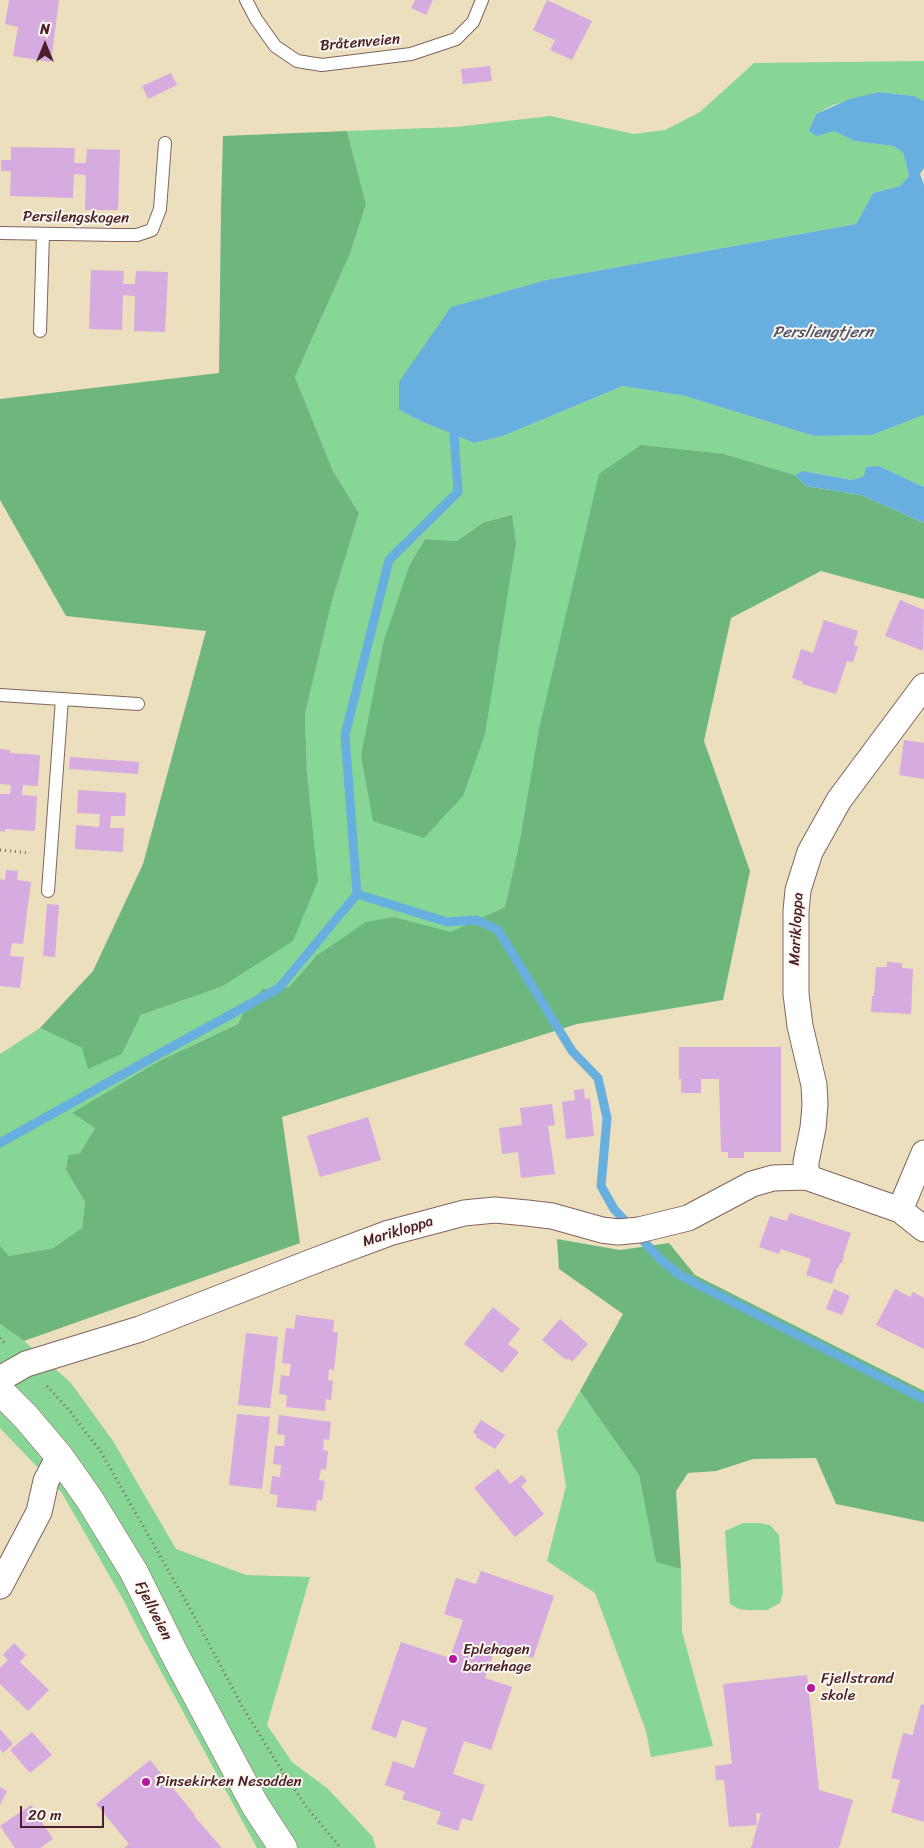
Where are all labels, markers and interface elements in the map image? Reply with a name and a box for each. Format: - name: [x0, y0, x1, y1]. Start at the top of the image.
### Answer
- text: N: [40, 17, 50, 42]
- north arrow: [20, 20, 70, 70]
- street label: Bråtenveien: [319, 31, 401, 55]
- street label: Persilengskogen: [23, 208, 129, 228]
- water label: Persliengtjern: [773, 323, 873, 343]
- street label: Marikloppa: [786, 892, 808, 966]
- street label: Marikloppa: [360, 1213, 436, 1251]
- street label: Fjellveien: [130, 1578, 176, 1644]
- place label: Eplehagen barnehage: [463, 1641, 531, 1676]
- marker: Eplehagen barnehage: [447, 1653, 459, 1665]
- place label: Fjellstrand skole: [821, 1670, 893, 1705]
- marker: Fjellstrand skole: [805, 1682, 817, 1694]
- place label: Pinsekirken Nesodden: [156, 1773, 302, 1791]
- marker: Pinsekirken Nesodden: [140, 1776, 152, 1788]
- scale bar: [22, 1796, 106, 1828]
- text: 20 m: [28, 1802, 62, 1828]

